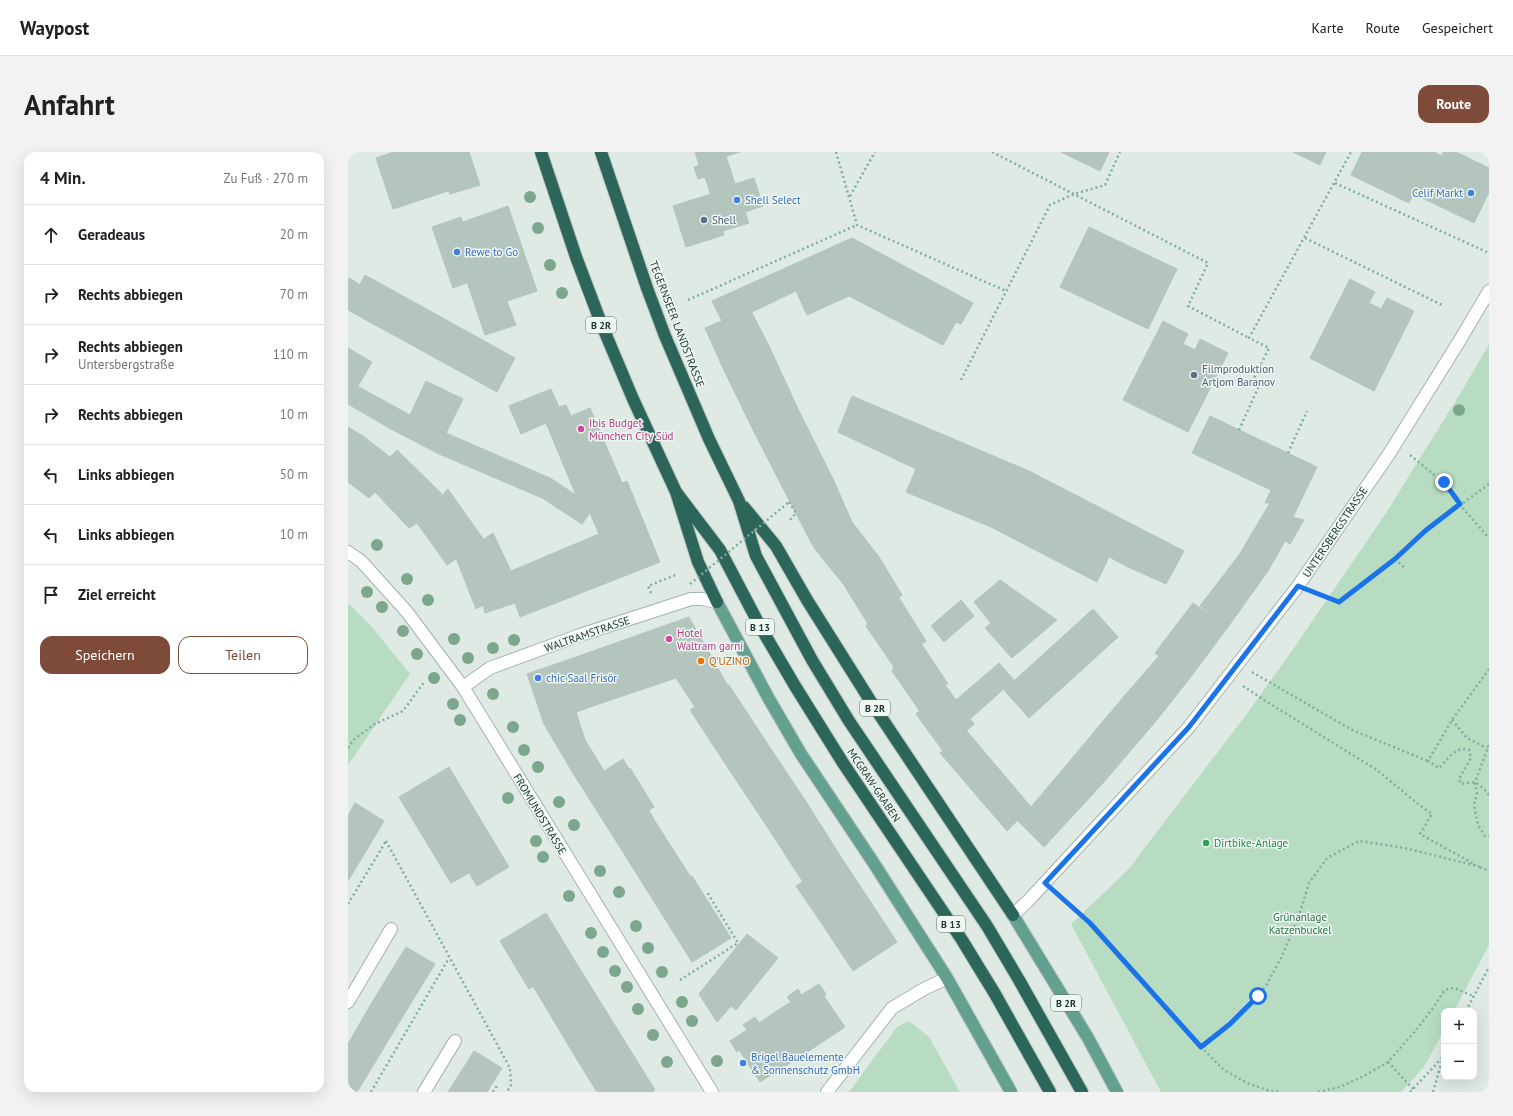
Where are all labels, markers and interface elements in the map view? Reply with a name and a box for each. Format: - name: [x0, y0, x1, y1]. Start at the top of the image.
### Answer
- text: Waypost: [20, 16, 89, 40]
- text: Karte: [1312, 19, 1344, 37]
- text: Route: [1366, 19, 1400, 37]
- text: Gespeichert: [1422, 19, 1493, 37]
- button: Route: [1418, 85, 1489, 123]
- text: Anfahrt: [24, 86, 115, 123]
- text: 4 Min.: [40, 167, 86, 189]
- text: Zu Fuß · 270 m: [224, 170, 308, 187]
- place label: Celif Markt: [1412, 186, 1463, 200]
- marker: Celif Markt: [1466, 188, 1476, 198]
- place label: Shell Select: [745, 193, 801, 207]
- marker: Shell Select: [732, 195, 742, 205]
- place label: Shell: [712, 213, 737, 227]
- marker: Shell: [699, 215, 709, 225]
- icon: ahead: [40, 224, 62, 246]
- text: Geradeaus: [78, 225, 145, 244]
- text: 20 m: [280, 226, 308, 243]
- place label: Rewe to Go: [465, 245, 518, 259]
- marker: Rewe to Go: [452, 247, 462, 257]
- street label: TEGERNSEER LANDSTRASSE: [646, 259, 708, 389]
- icon: right: [40, 284, 62, 306]
- text: Rechts abbiegen: [78, 285, 183, 304]
- text: 70 m: [280, 286, 308, 303]
- road number: B 2R: [586, 317, 616, 333]
- text: Rechts abbiegen: [78, 337, 183, 356]
- icon: right: [40, 344, 62, 366]
- text: 110 m: [273, 346, 308, 363]
- text: Untersbergstraße: [78, 356, 174, 373]
- place label: Filmproduktion Artjom Baranov: [1202, 362, 1276, 389]
- marker: Filmproduktion Artjom Baranov: [1189, 370, 1199, 380]
- icon: right: [40, 404, 62, 426]
- text: Rechts abbiegen: [78, 405, 183, 424]
- text: 10 m: [280, 406, 308, 423]
- place label: Ibis Budget München City Süd: [589, 416, 674, 443]
- marker: Ibis Budget München City Süd: [576, 424, 586, 434]
- icon: left: [40, 464, 62, 486]
- text: Links abbiegen: [78, 465, 174, 484]
- text: 50 m: [280, 466, 308, 483]
- route end: [1435, 473, 1453, 491]
- street label: UNTERSBERGSTRASSE: [1299, 484, 1371, 580]
- icon: left: [40, 524, 62, 546]
- text: Links abbiegen: [78, 525, 174, 544]
- text: 10 m: [280, 526, 308, 543]
- icon: arrive: [40, 584, 62, 606]
- text: Ziel erreicht: [78, 585, 156, 604]
- street label: WALTRAMSTRASSE: [542, 613, 632, 655]
- road number: B 13: [746, 619, 774, 635]
- place label: Hotel Waltram garni: [677, 626, 743, 653]
- marker: Hotel Waltram garni: [664, 634, 674, 644]
- button: Speichern: [40, 636, 170, 674]
- button: Teilen: [178, 636, 308, 674]
- place label: Q'UZINO: [709, 654, 750, 668]
- marker: Q'UZINO: [696, 656, 706, 666]
- place label: chic Saal Frisör: [546, 671, 617, 685]
- marker: chic Saal Frisör: [533, 673, 543, 683]
- road number: B 2R: [860, 700, 890, 716]
- street label: MCGRAW-GRABEN: [844, 746, 904, 824]
- street label: FROMUNDSTRASSE: [510, 771, 570, 857]
- place label: Dirtbike-Anlage: [1214, 836, 1289, 850]
- marker: Dirtbike-Anlage: [1201, 838, 1211, 848]
- park label: Grünanlage Katzenbuckel: [1269, 910, 1332, 937]
- road number: B 13: [937, 916, 965, 932]
- route start: [1249, 987, 1267, 1005]
- road number: B 2R: [1051, 995, 1081, 1011]
- map controls: [1441, 1008, 1477, 1080]
- button: +: [1441, 1008, 1477, 1044]
- button: −: [1441, 1044, 1477, 1080]
- place label: Brigel Bauelemente & Sonnenschutz GmbH: [751, 1050, 860, 1077]
- marker: Brigel Bauelemente & Sonnenschutz GmbH: [738, 1058, 748, 1068]

